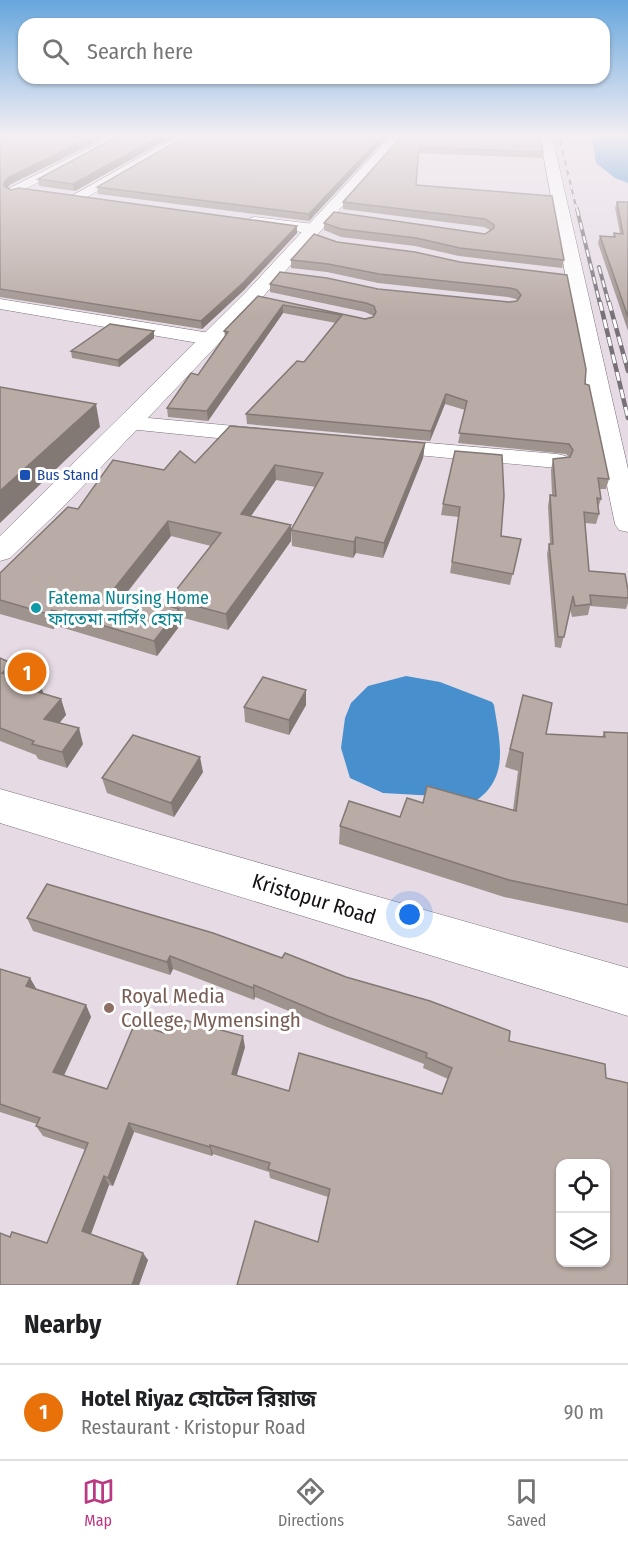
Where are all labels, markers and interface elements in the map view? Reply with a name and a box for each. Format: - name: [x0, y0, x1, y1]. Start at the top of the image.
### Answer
- search box: [18, 18, 610, 84]
- icon: search: [39, 35, 72, 68]
- text: Search here: [87, 38, 193, 65]
- place label: Bus Stand: [37, 466, 99, 484]
- marker: Bus Stand: [18, 468, 32, 482]
- place label: Fatema Nursing Home ফাতেমা নার্সিং হোম: [47, 587, 209, 630]
- marker: Fatema Nursing Home ফাতেমা নার্সিং হোম: [29, 601, 43, 615]
- pin: 1: [8, 650, 46, 694]
- street label: Kristopur Road: [249, 868, 379, 930]
- your location: [395, 900, 424, 929]
- place label: Royal Media College, Mymensingh: [121, 983, 301, 1033]
- marker: Royal Media College, Mymensingh: [102, 1001, 116, 1015]
- map controls: [556, 1159, 610, 1267]
- button: locate: [556, 1159, 610, 1213]
- button: layers: [556, 1213, 610, 1267]
- text: Nearby: [24, 1309, 101, 1340]
- text: Hotel Riyaz হোটেল রিয়াজ: [81, 1385, 316, 1412]
- text: 1: [39, 1400, 48, 1424]
- text: 90 m: [564, 1400, 604, 1424]
- text: Restaurant · Kristopur Road: [81, 1415, 306, 1439]
- tab: Map: [82, 1475, 115, 1530]
- tab: Directions: [278, 1475, 344, 1530]
- tab: Saved: [507, 1475, 546, 1530]

